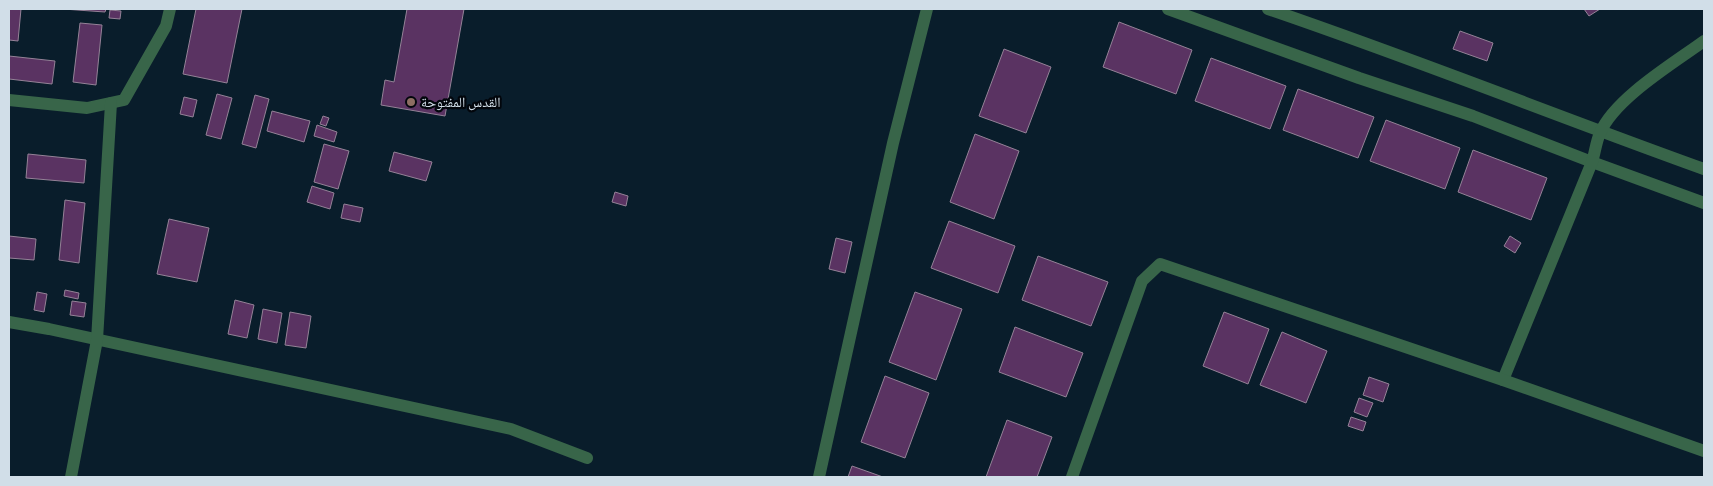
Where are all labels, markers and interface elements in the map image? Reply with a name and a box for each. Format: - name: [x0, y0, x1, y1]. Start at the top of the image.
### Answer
- place label: القدس المفتوحة: [421, 93, 501, 111]
- marker: القدس المفتوحة: [405, 96, 417, 108]

